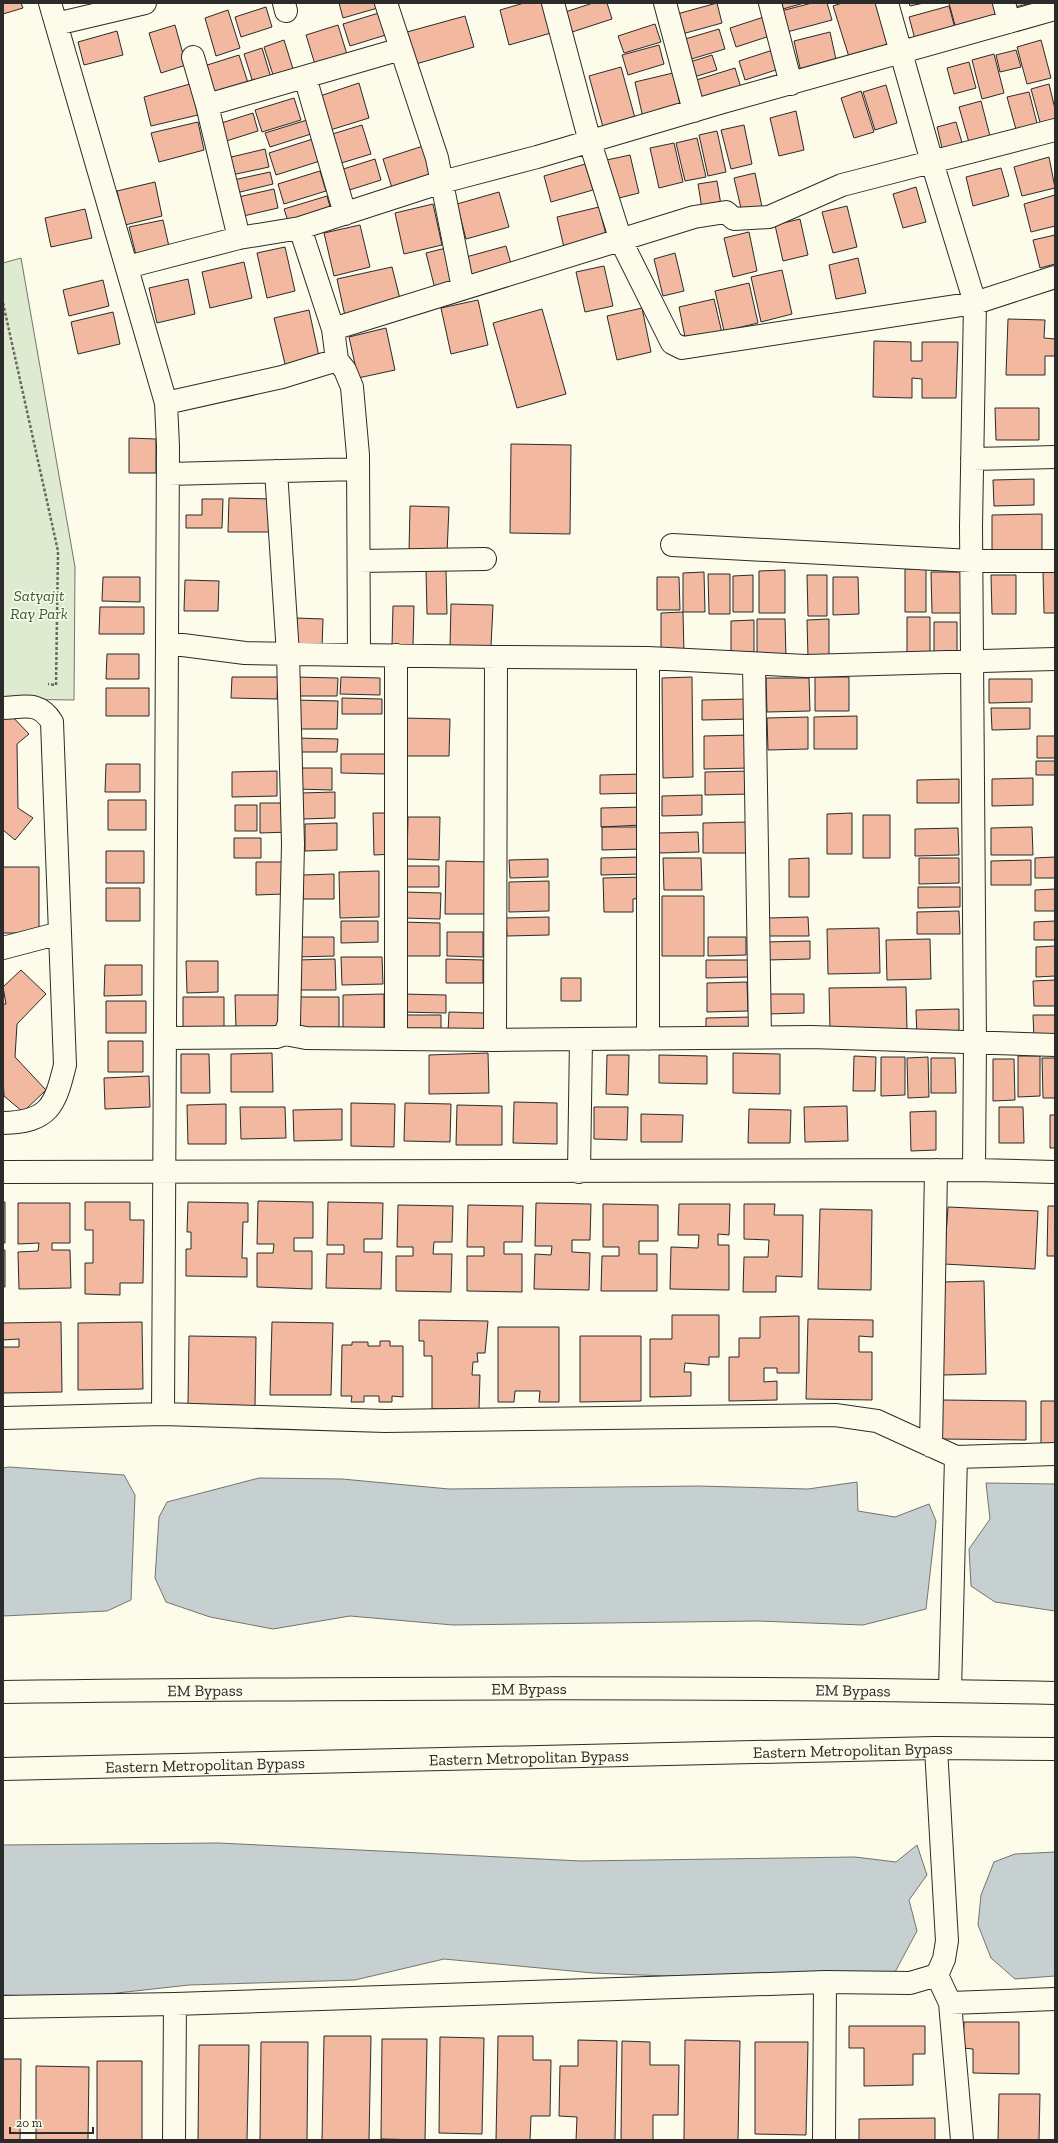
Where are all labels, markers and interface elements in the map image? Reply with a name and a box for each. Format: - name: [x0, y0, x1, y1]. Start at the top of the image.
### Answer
- park label: Satyajit Ray Park: [10, 586, 68, 623]
- street label: EM Bypass: [491, 1679, 567, 1698]
- street label: EM Bypass: [167, 1681, 243, 1700]
- street label: EM Bypass: [815, 1681, 891, 1700]
- street label: Eastern Metropolitan Bypass: [753, 1739, 953, 1762]
- street label: Eastern Metropolitan Bypass: [429, 1746, 629, 1769]
- street label: Eastern Metropolitan Bypass: [105, 1753, 305, 1777]
- scale bar: [10, 2109, 93, 2135]
- text: 20 m: [16, 2116, 43, 2130]

